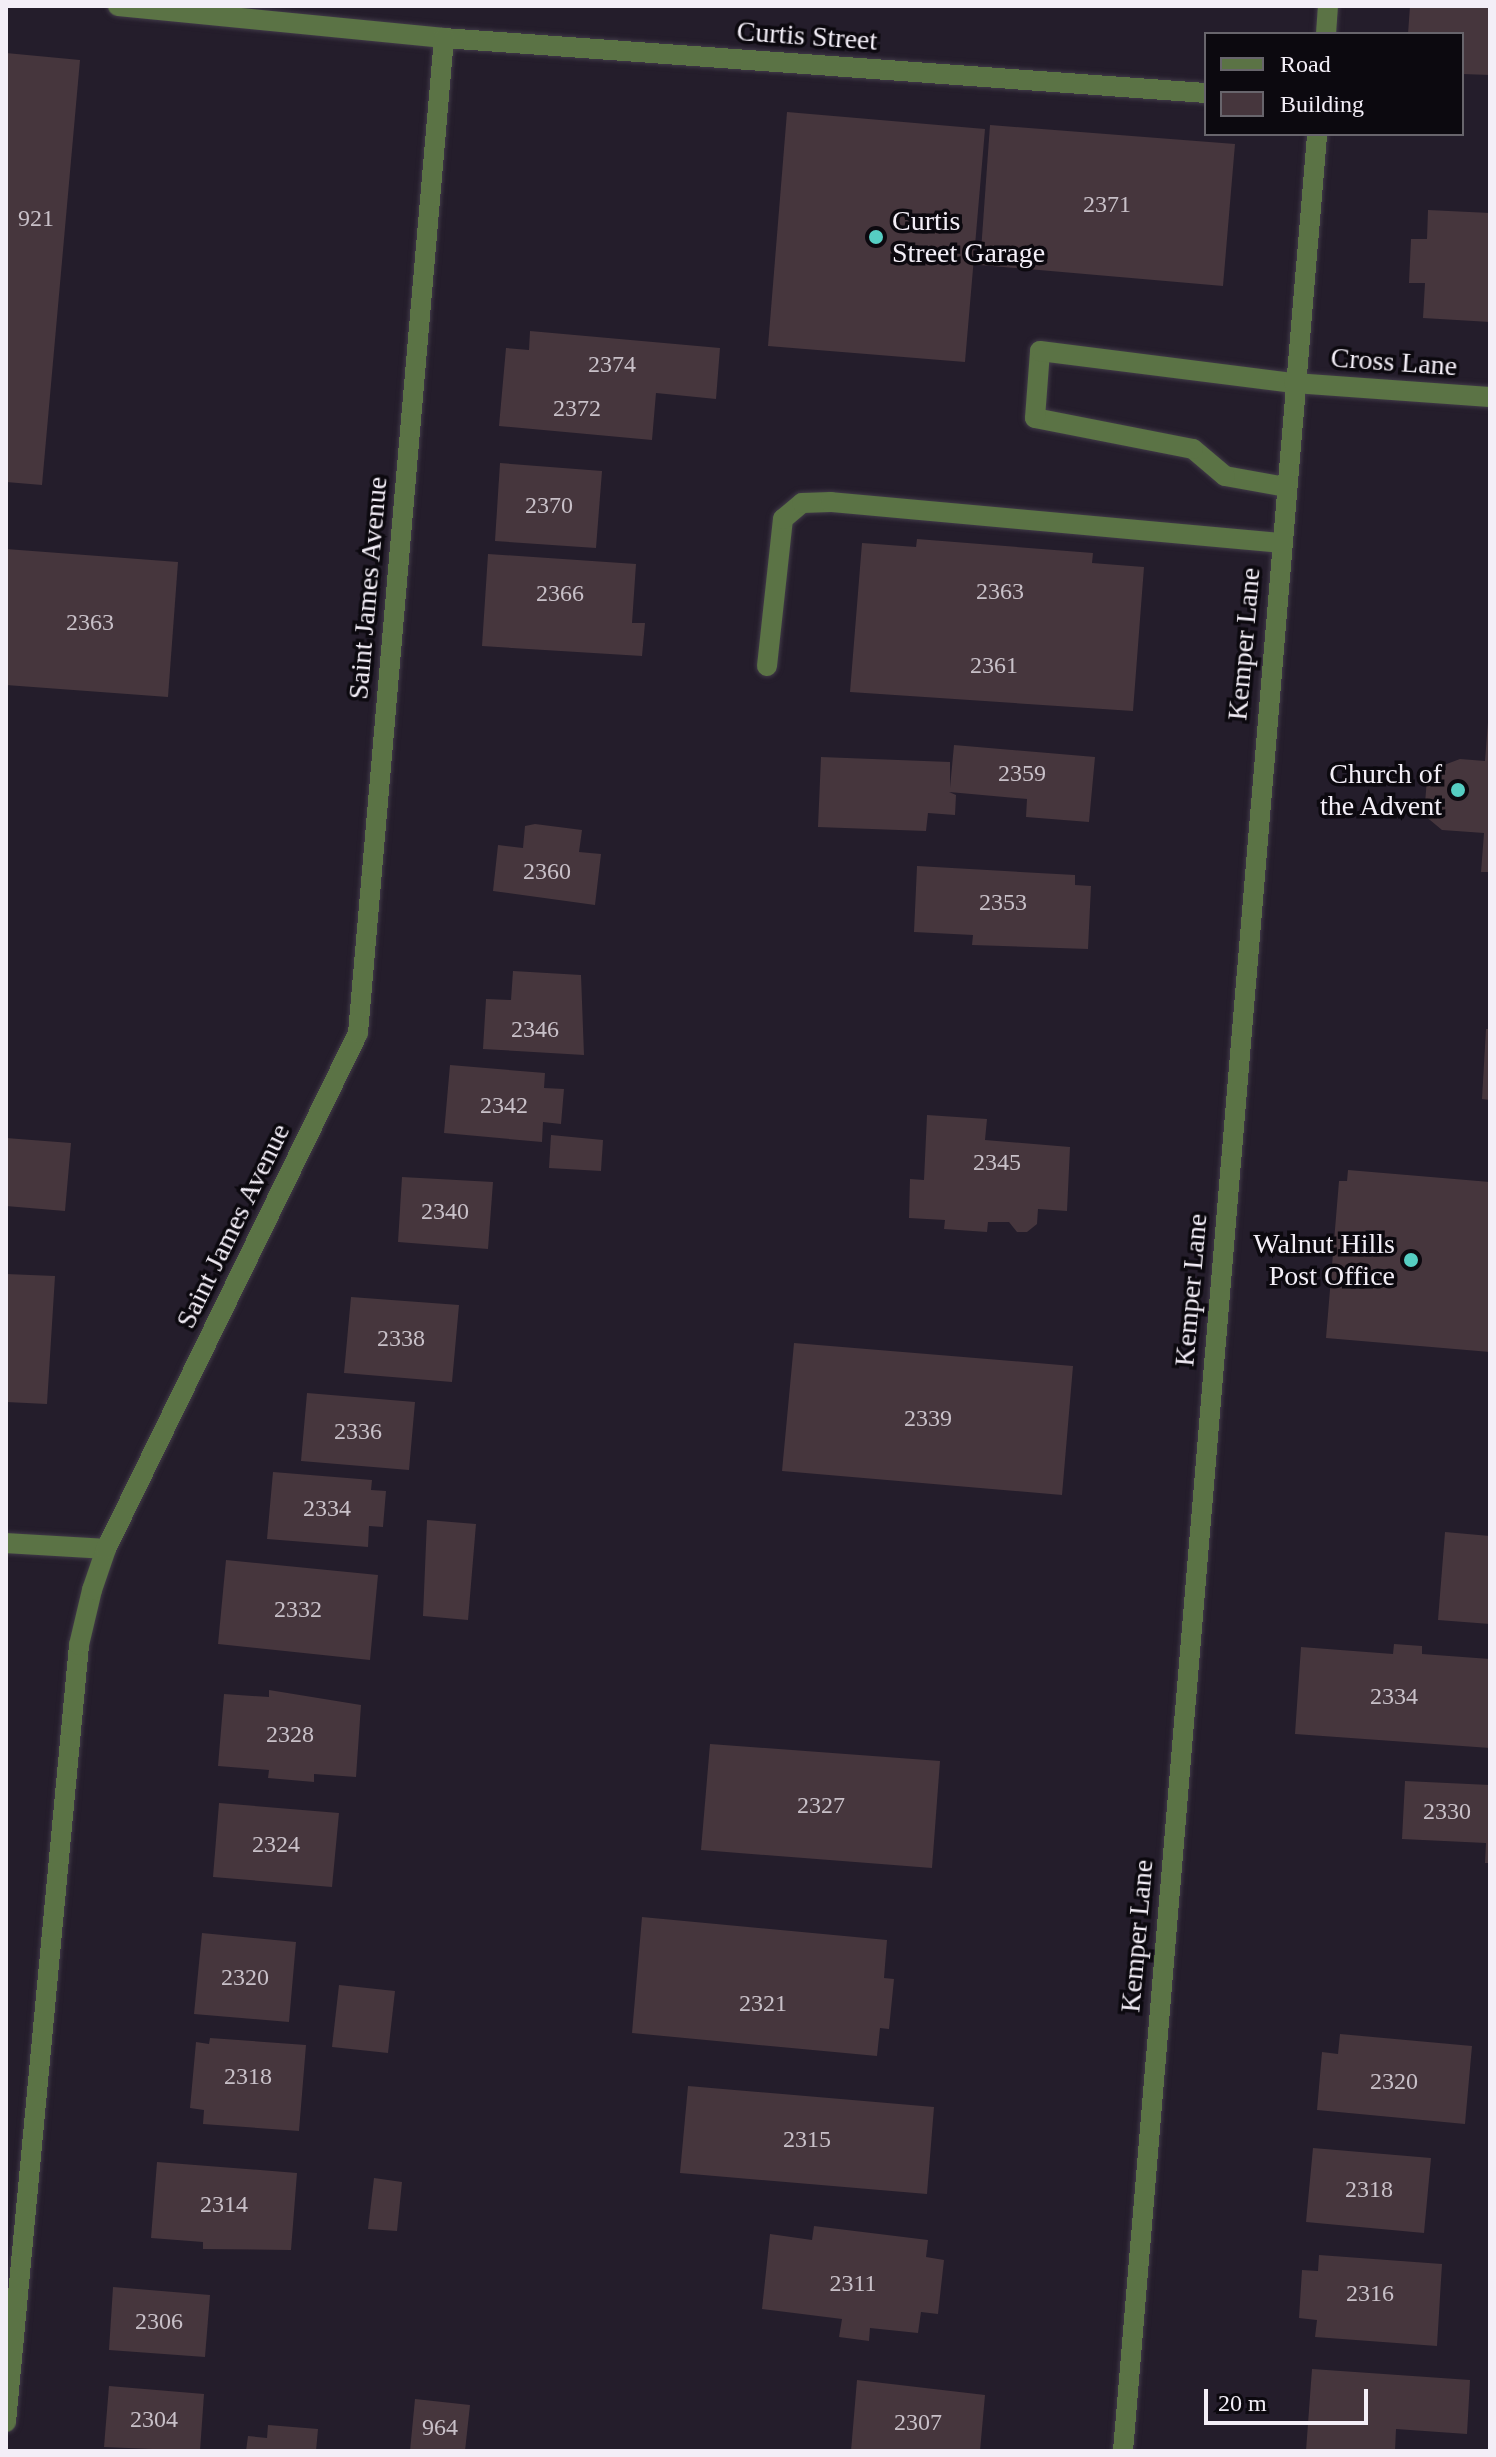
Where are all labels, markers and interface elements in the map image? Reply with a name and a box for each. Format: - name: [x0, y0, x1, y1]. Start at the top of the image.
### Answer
- street label: Curtis Street: [736, 14, 878, 58]
- legend: [1204, 32, 1464, 136]
- text: Road: [1280, 51, 1331, 77]
- text: Building: [1280, 91, 1364, 117]
- house number: 2371: [1083, 191, 1131, 219]
- place label: Curtis Street Garage: [892, 204, 1045, 270]
- house number: 921: [18, 205, 54, 233]
- marker: Curtis Street Garage: [867, 228, 885, 246]
- street label: Cross Lane: [1330, 341, 1458, 383]
- house number: 2374: [588, 351, 636, 379]
- house number: 2372: [553, 395, 601, 423]
- street label: Saint James Avenue: [341, 474, 395, 702]
- house number: 2370: [525, 492, 573, 520]
- street label: Kemper Lane: [1221, 566, 1267, 722]
- house number: 2363: [976, 578, 1024, 606]
- house number: 2366: [536, 580, 584, 608]
- house number: 2363: [66, 609, 114, 637]
- house number: 2361: [970, 652, 1018, 680]
- place label: Church of the Advent: [1318, 757, 1442, 823]
- house number: 2359: [998, 760, 1046, 788]
- marker: Church of the Advent: [1449, 781, 1467, 799]
- house number: 2360: [523, 858, 571, 886]
- house number: 2353: [979, 889, 1027, 917]
- house number: 2346: [511, 1016, 559, 1044]
- house number: 2342: [480, 1092, 528, 1120]
- street label: Saint James Avenue: [169, 1118, 297, 1334]
- house number: 2345: [973, 1149, 1021, 1177]
- house number: 2340: [421, 1198, 469, 1226]
- street label: Kemper Lane: [1168, 1212, 1214, 1368]
- place label: Walnut Hills Post Office: [1253, 1227, 1395, 1293]
- marker: Walnut Hills Post Office: [1402, 1251, 1420, 1269]
- house number: 2338: [377, 1325, 425, 1353]
- house number: 2339: [904, 1405, 952, 1433]
- house number: 2336: [334, 1418, 382, 1446]
- house number: 2334: [303, 1495, 351, 1523]
- house number: 2332: [274, 1596, 322, 1624]
- house number: 2334: [1370, 1683, 1418, 1711]
- house number: 2328: [266, 1721, 314, 1749]
- house number: 2327: [797, 1792, 845, 1820]
- house number: 2330: [1423, 1798, 1471, 1826]
- house number: 2324: [252, 1831, 300, 1859]
- street label: Kemper Lane: [1114, 1858, 1160, 2014]
- house number: 2320: [221, 1964, 269, 1992]
- house number: 2321: [739, 1990, 787, 2018]
- house number: 2318: [224, 2063, 272, 2091]
- house number: 2320: [1370, 2068, 1418, 2096]
- house number: 2315: [783, 2126, 831, 2154]
- house number: 2318: [1345, 2176, 1393, 2204]
- house number: 2314: [200, 2191, 248, 2219]
- house number: 2311: [829, 2270, 877, 2298]
- house number: 2316: [1346, 2280, 1394, 2308]
- house number: 2306: [135, 2308, 183, 2336]
- scale bar: [1208, 2373, 1372, 2423]
- text: 20 m: [1218, 2390, 1267, 2416]
- house number: 2304: [130, 2406, 178, 2434]
- house number: 2307: [894, 2409, 942, 2437]
- house number: 964: [422, 2414, 458, 2442]

